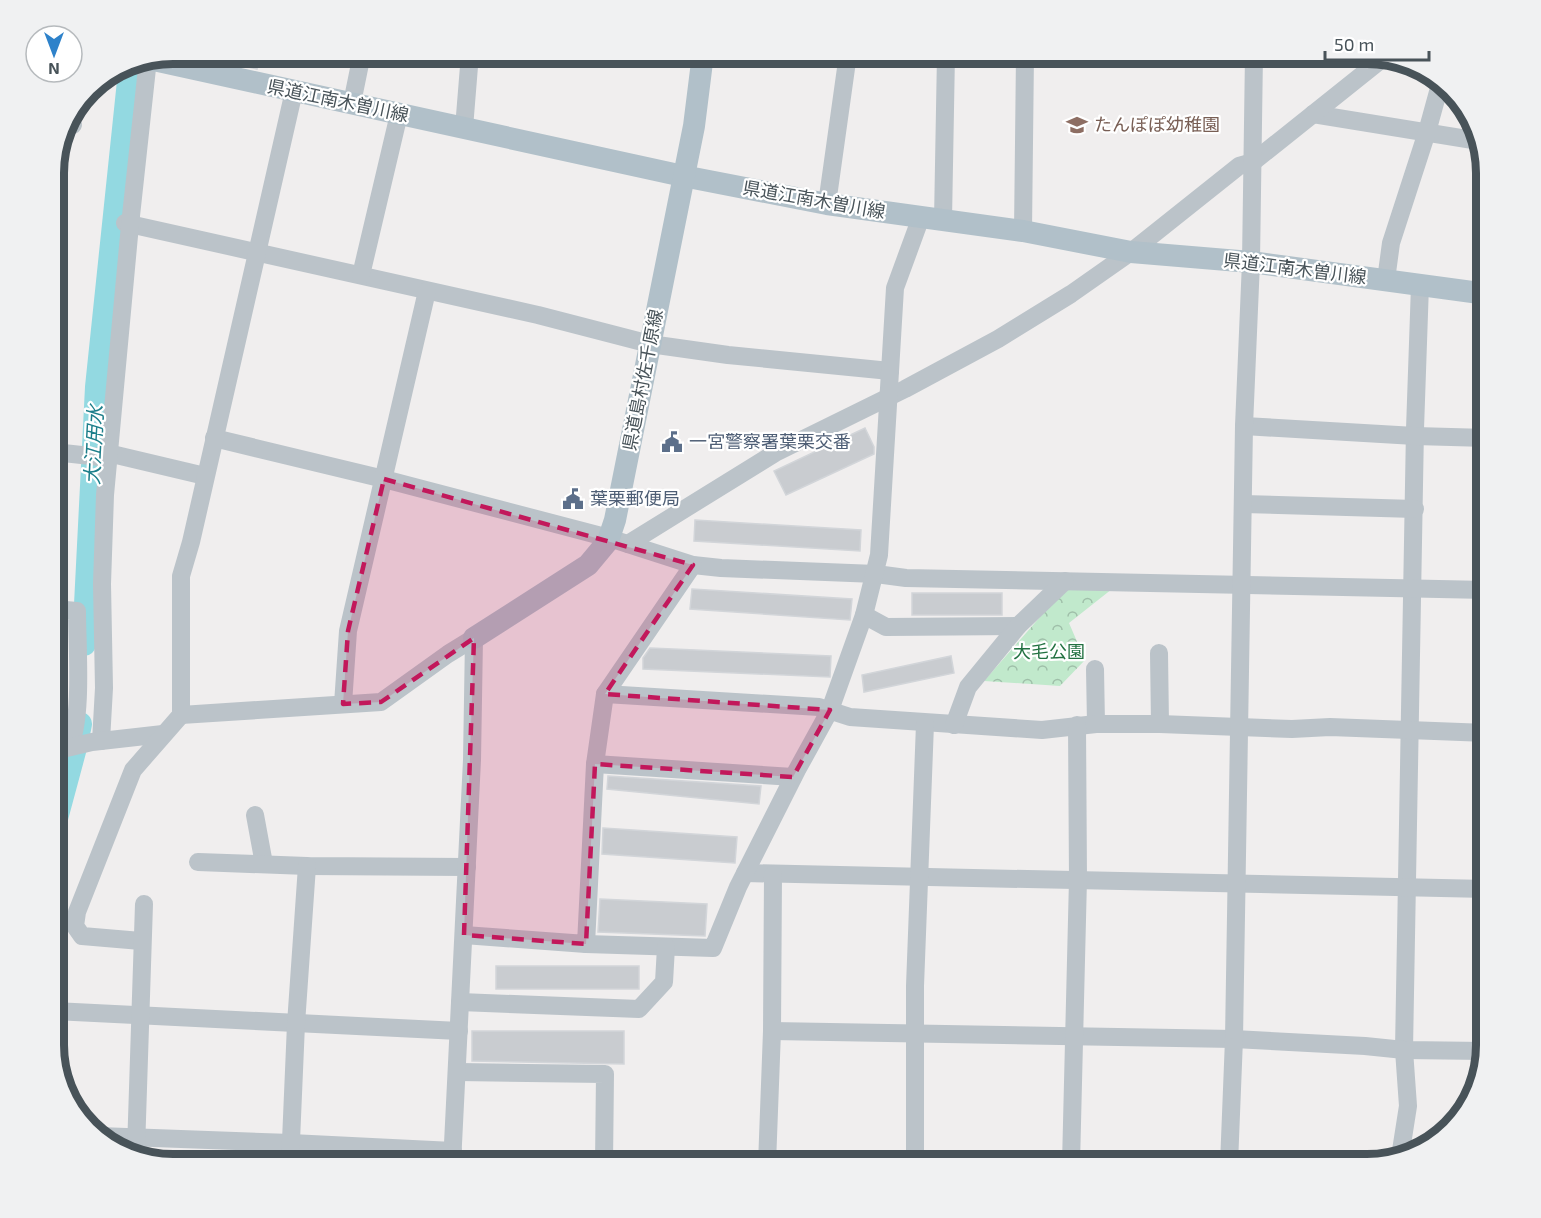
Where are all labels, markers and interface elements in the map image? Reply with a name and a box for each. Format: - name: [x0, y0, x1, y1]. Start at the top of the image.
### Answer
- north arrow: [24, 24, 84, 84]
- scale bar: [1325, 24, 1428, 62]
- text: 50 m: [1334, 33, 1374, 55]
- text: N: [48, 60, 60, 79]
- street label: 県道江南木曽川線: [265, 74, 411, 126]
- school or university icon: たんぽぽ幼稚園: [1065, 113, 1089, 137]
- place label: たんぽぽ幼稚園: [1094, 113, 1220, 135]
- street label: 県道江南木曽川線: [741, 176, 887, 222]
- street label: 県道江南木曽川線: [1222, 248, 1368, 288]
- street label: 県道島村佐千原線: [617, 307, 667, 453]
- water label: 大江用水: [79, 402, 107, 486]
- public building icon: 一宮警察署葉栗交番: [660, 430, 684, 454]
- place label: 一宮警察署葉栗交番: [689, 430, 851, 452]
- public building icon: 葉栗郵便局: [561, 487, 585, 511]
- place label: 葉栗郵便局: [590, 487, 680, 509]
- park label: 大毛公園: [1013, 640, 1085, 662]

